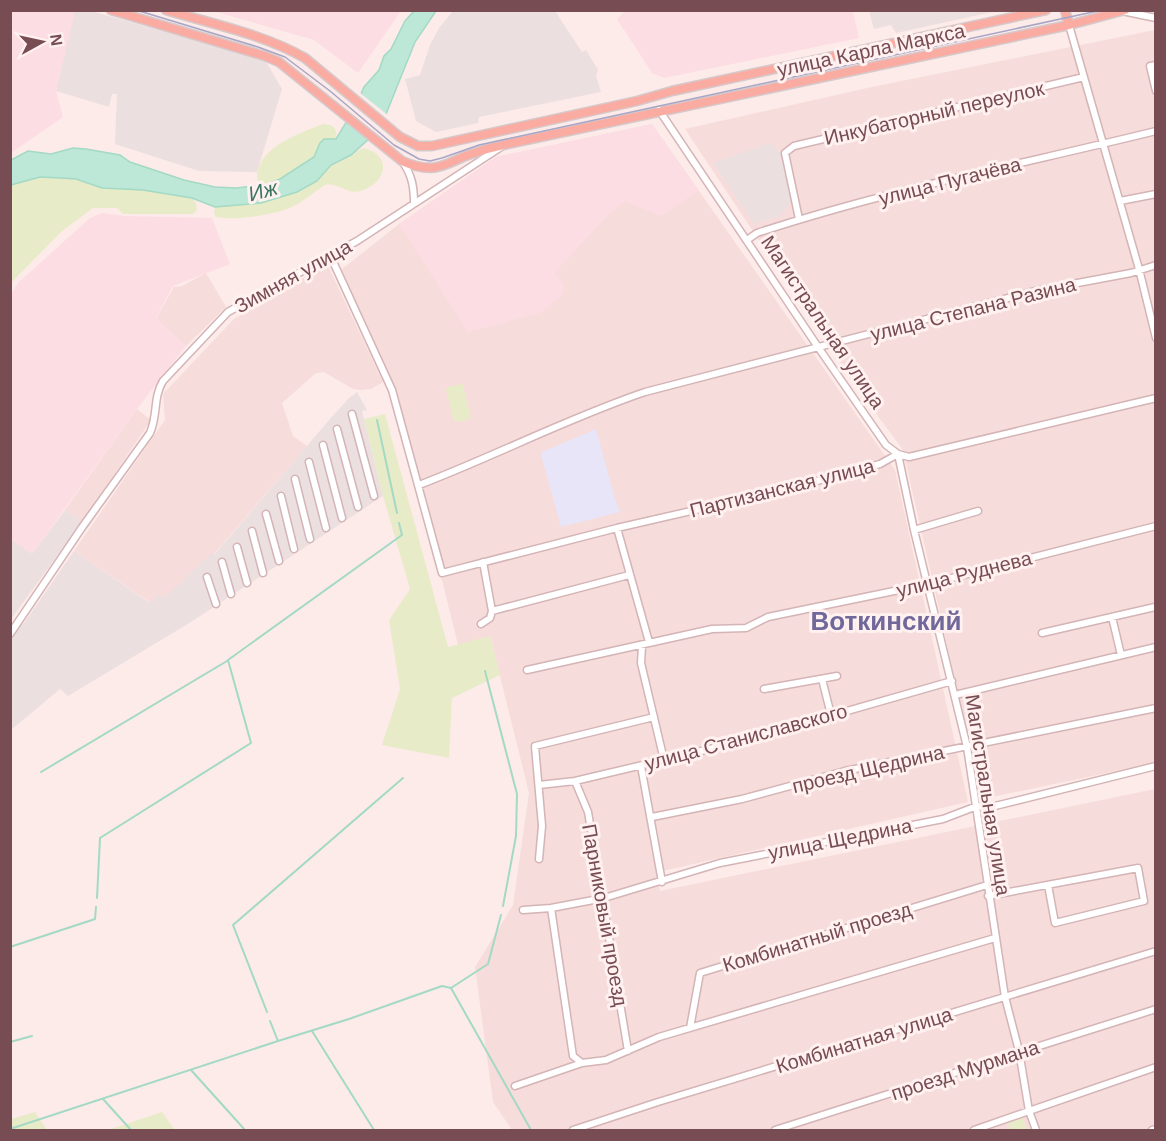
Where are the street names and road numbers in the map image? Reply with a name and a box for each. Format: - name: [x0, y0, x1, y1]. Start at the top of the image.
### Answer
- street label: улица Карла Маркса: [775, 19, 968, 81]
- street label: Инкубаторный переулок: [822, 77, 1046, 149]
- street label: улица Пугачёва: [877, 153, 1024, 209]
- street label: Магистральная улица: [757, 231, 890, 413]
- street label: Зимняя улица: [231, 234, 356, 317]
- street label: улица Степана Разина: [868, 273, 1079, 345]
- street label: Партизанская улица: [687, 454, 877, 522]
- street label: улица Руднева: [894, 546, 1035, 601]
- street label: Магистральная улица: [961, 693, 1015, 898]
- street label: улица Станиславского: [642, 699, 850, 775]
- street label: проезд Щедрина: [790, 741, 947, 797]
- street label: улица Щедрина: [766, 814, 915, 864]
- street label: Парниковый проезд: [578, 822, 632, 1008]
- street label: Комбинатный проезд: [720, 898, 914, 976]
- street label: Комбинатная улица: [773, 1002, 956, 1077]
- street label: проезд Мурмана: [888, 1035, 1043, 1104]

